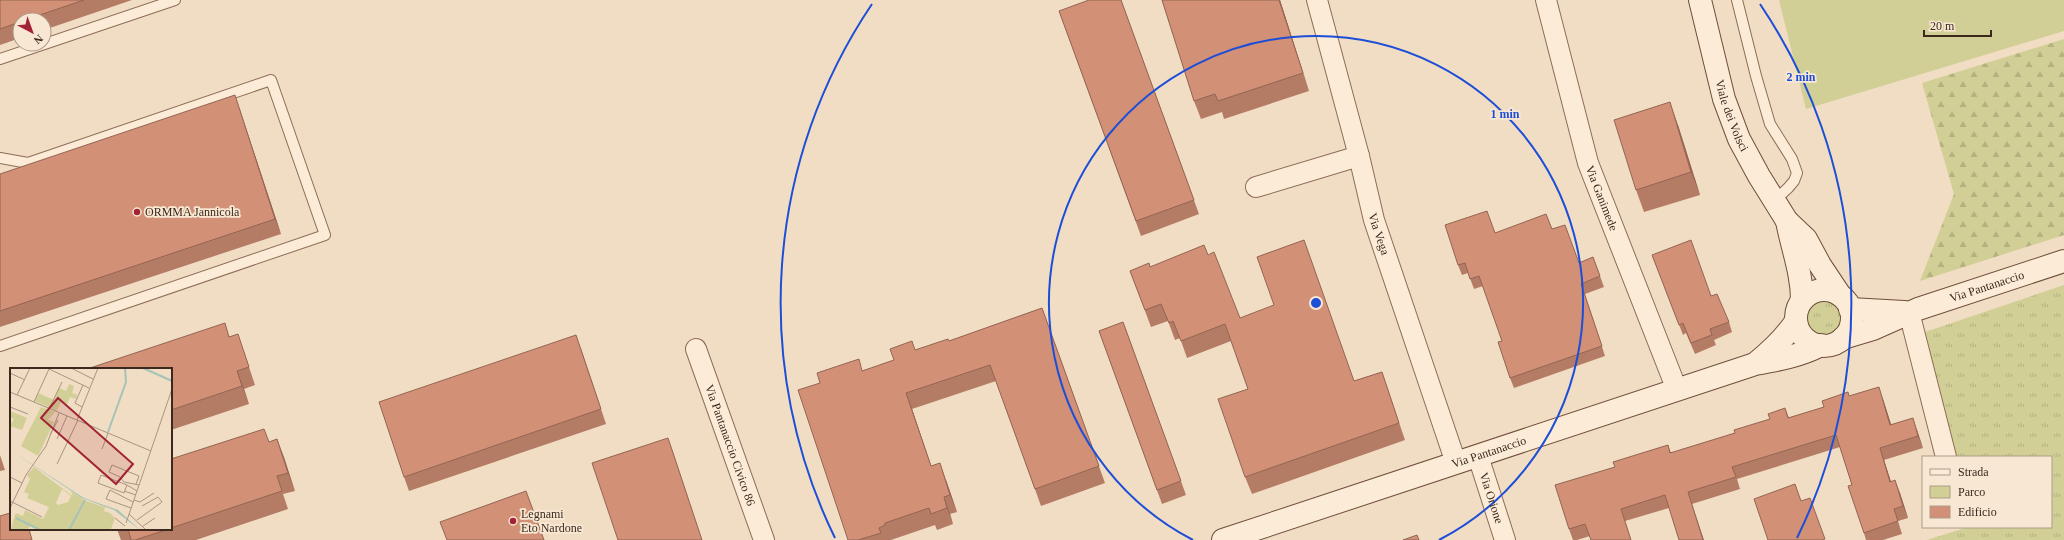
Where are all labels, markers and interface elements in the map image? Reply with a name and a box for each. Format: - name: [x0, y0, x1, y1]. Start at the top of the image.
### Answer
- north arrow: [12, 12, 52, 52]
- scale bar: [1924, 12, 1991, 38]
- text: 20 m: [1930, 19, 1955, 33]
- text: N: [32, 32, 45, 47]
- text: 2 min: [1786, 70, 1816, 84]
- street label: Viale dei Volsci: [1713, 78, 1752, 155]
- text: 1 min: [1490, 107, 1520, 121]
- street label: Via Ganimede: [1583, 163, 1621, 233]
- place label: ORMMA Jannicola: [145, 205, 240, 219]
- marker: ORMMA Jannicola: [132, 207, 142, 217]
- street label: Via Vega: [1366, 212, 1392, 257]
- street label: Via Pantanaccio: [1948, 268, 2026, 305]
- centre of rings: [1309, 296, 1323, 310]
- inset map: [10, 368, 172, 530]
- street label: Via Pantanaccio Civico 86: [702, 383, 758, 508]
- street label: Via Pantanaccio: [1450, 433, 1528, 471]
- legend: [1922, 456, 2052, 528]
- text: Strada: [1958, 465, 1989, 479]
- street label: Via Orione: [1477, 471, 1506, 525]
- text: Parco: [1958, 485, 1985, 499]
- text: Edificio: [1958, 505, 1997, 519]
- place label: Legnami Eto Nardone: [521, 507, 582, 535]
- marker: Legnami Eto Nardone: [508, 516, 518, 526]

